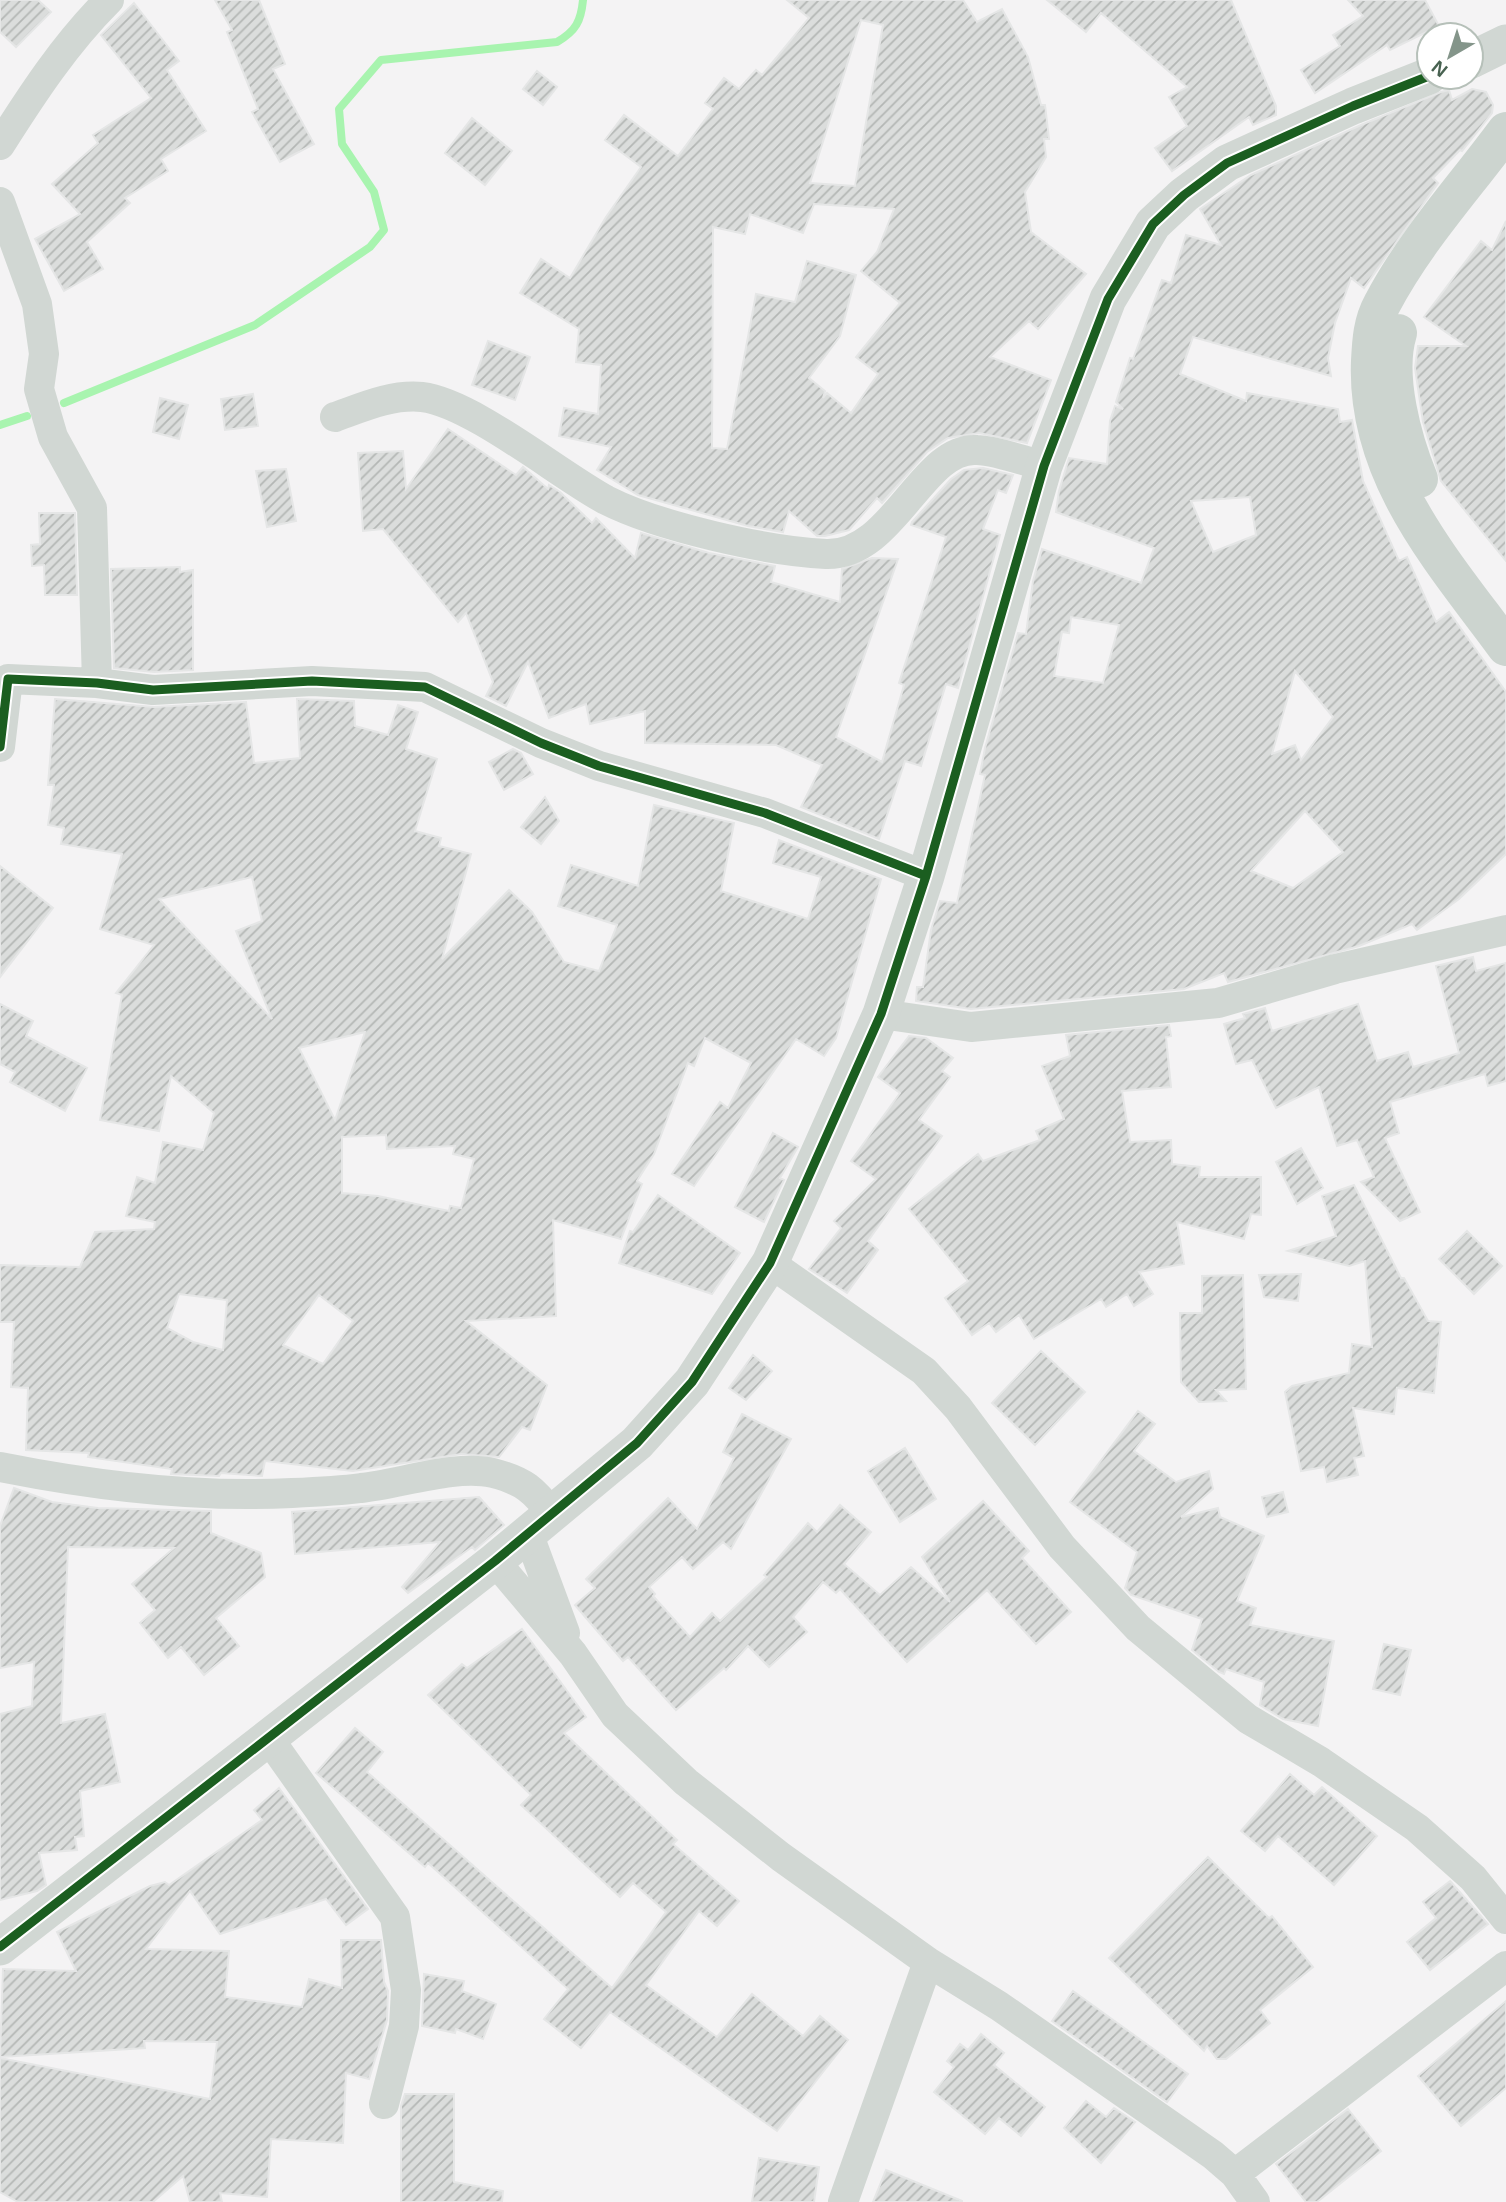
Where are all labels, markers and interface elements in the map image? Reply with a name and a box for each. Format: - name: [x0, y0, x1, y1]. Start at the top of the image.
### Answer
- north arrow: [1415, 21, 1485, 91]
- text: N: [1428, 56, 1452, 81]

